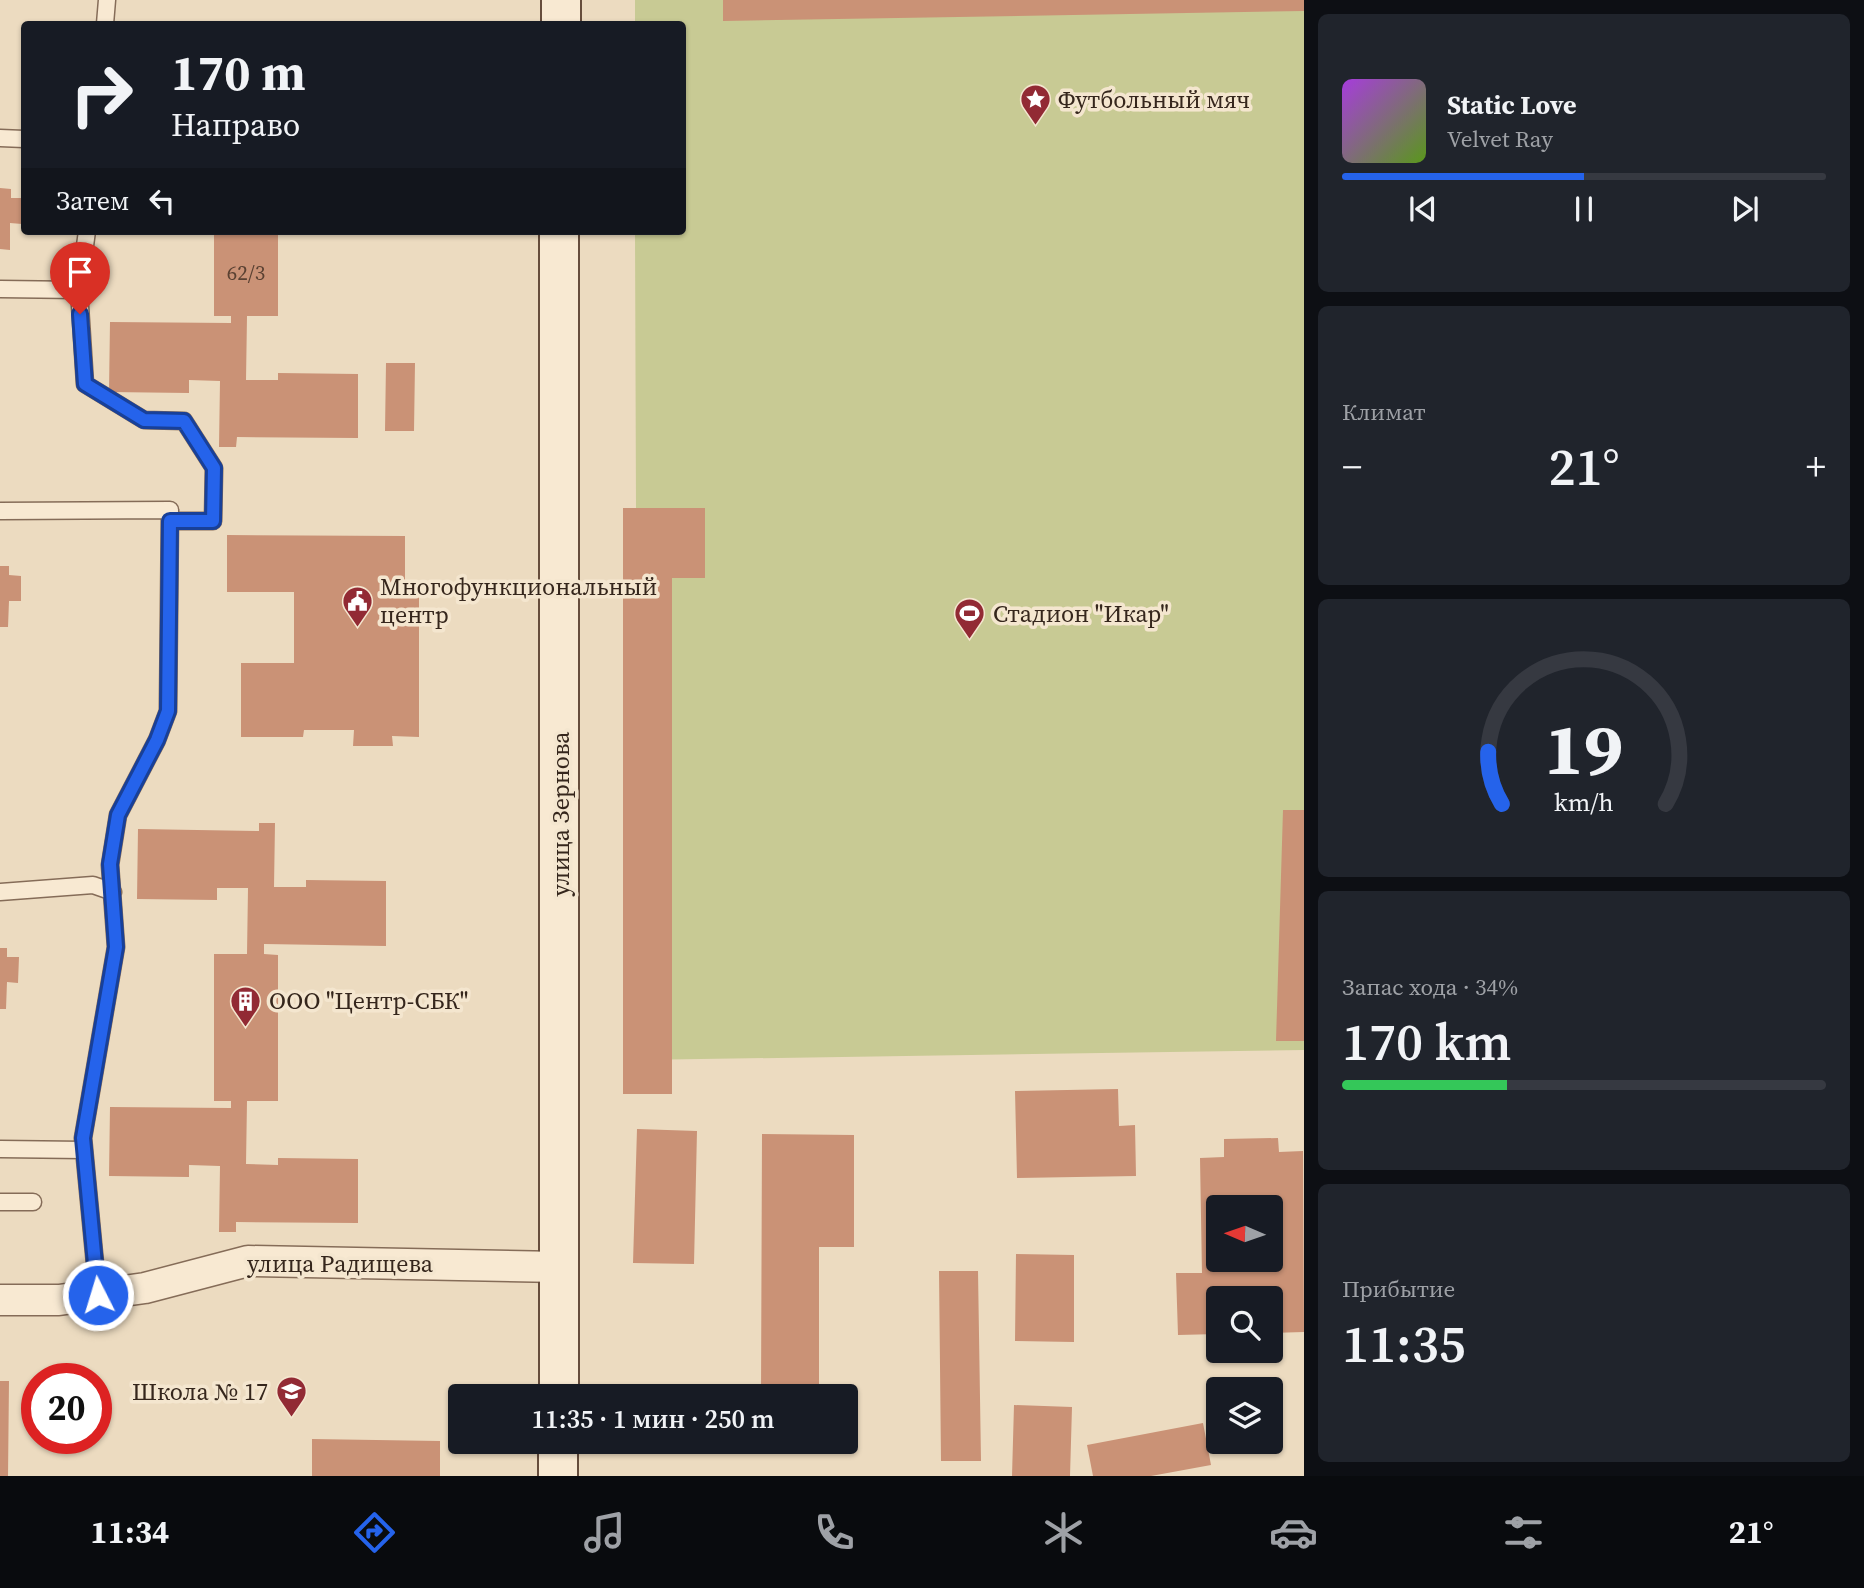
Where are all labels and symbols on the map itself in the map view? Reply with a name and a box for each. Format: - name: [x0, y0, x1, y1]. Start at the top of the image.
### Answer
- place icon: Футбольный мяч: [1018, 83, 1052, 127]
- place label: Футбольный мяч: [1058, 83, 1250, 116]
- pin: [50, 242, 110, 314]
- house number: 62/3: [227, 258, 265, 287]
- place label: Многофункциональный центр: [380, 570, 657, 631]
- public building icon: Многофункциональный центр: [340, 584, 374, 628]
- sports icon: Стадион "Икар": [953, 597, 987, 641]
- place label: Стадион "Икар": [993, 597, 1169, 630]
- street label: улица Зернова: [544, 731, 577, 897]
- building icon: ООО "Центр-СБК": [229, 984, 263, 1028]
- place label: ООО "Центр-СБК": [269, 984, 468, 1017]
- north arrow: [1206, 1195, 1283, 1272]
- street label: улица Радищева: [247, 1247, 434, 1280]
- position arrow: [61, 1258, 135, 1332]
- speed limit sign: 20: [21, 1363, 112, 1454]
- place label: Школа № 17: [132, 1375, 268, 1408]
- school or university icon: Школа № 17: [274, 1375, 308, 1419]

